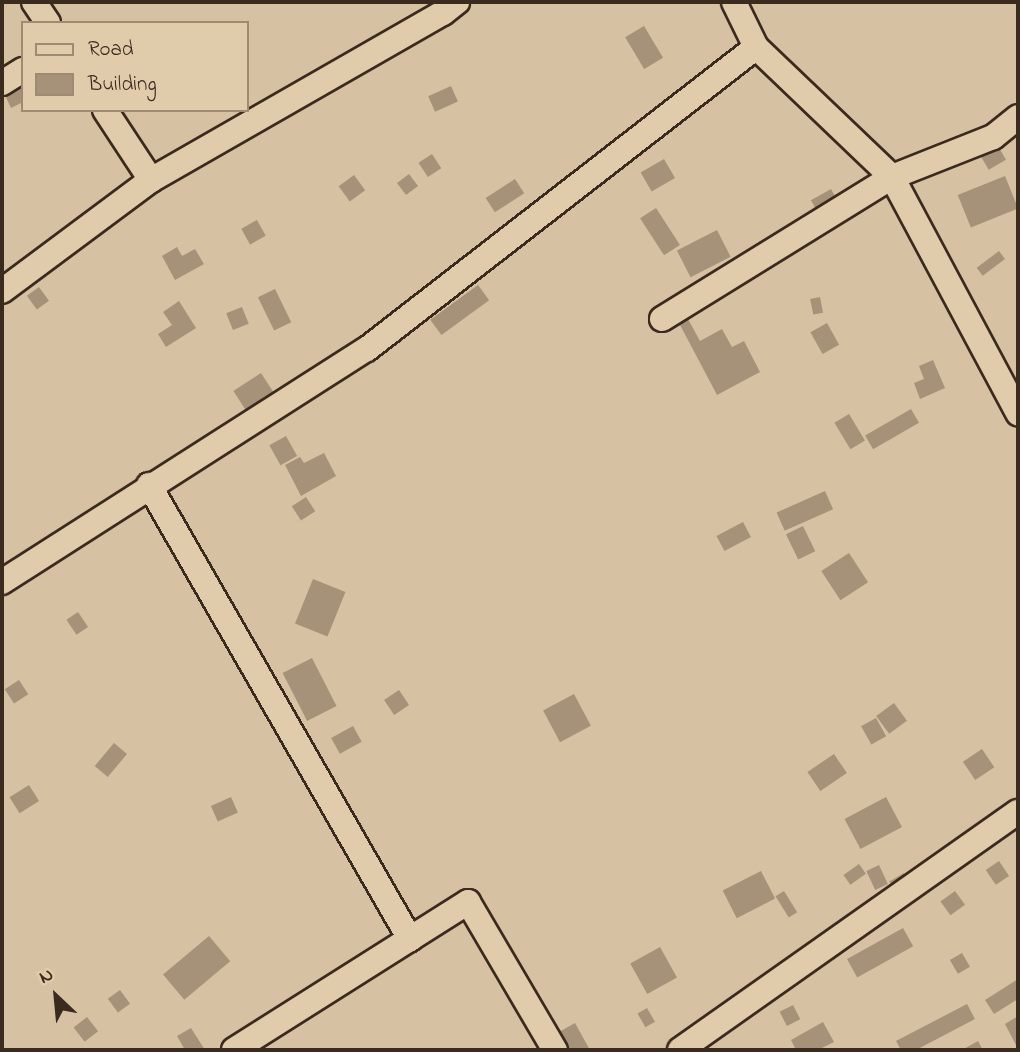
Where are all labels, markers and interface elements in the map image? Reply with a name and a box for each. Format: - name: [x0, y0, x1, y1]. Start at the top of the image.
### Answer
- legend: [21, 21, 248, 112]
- text: Road: [88, 35, 134, 65]
- text: Building: [88, 70, 157, 100]
- north arrow: [21, 961, 91, 1031]
- text: N: [35, 962, 58, 992]

